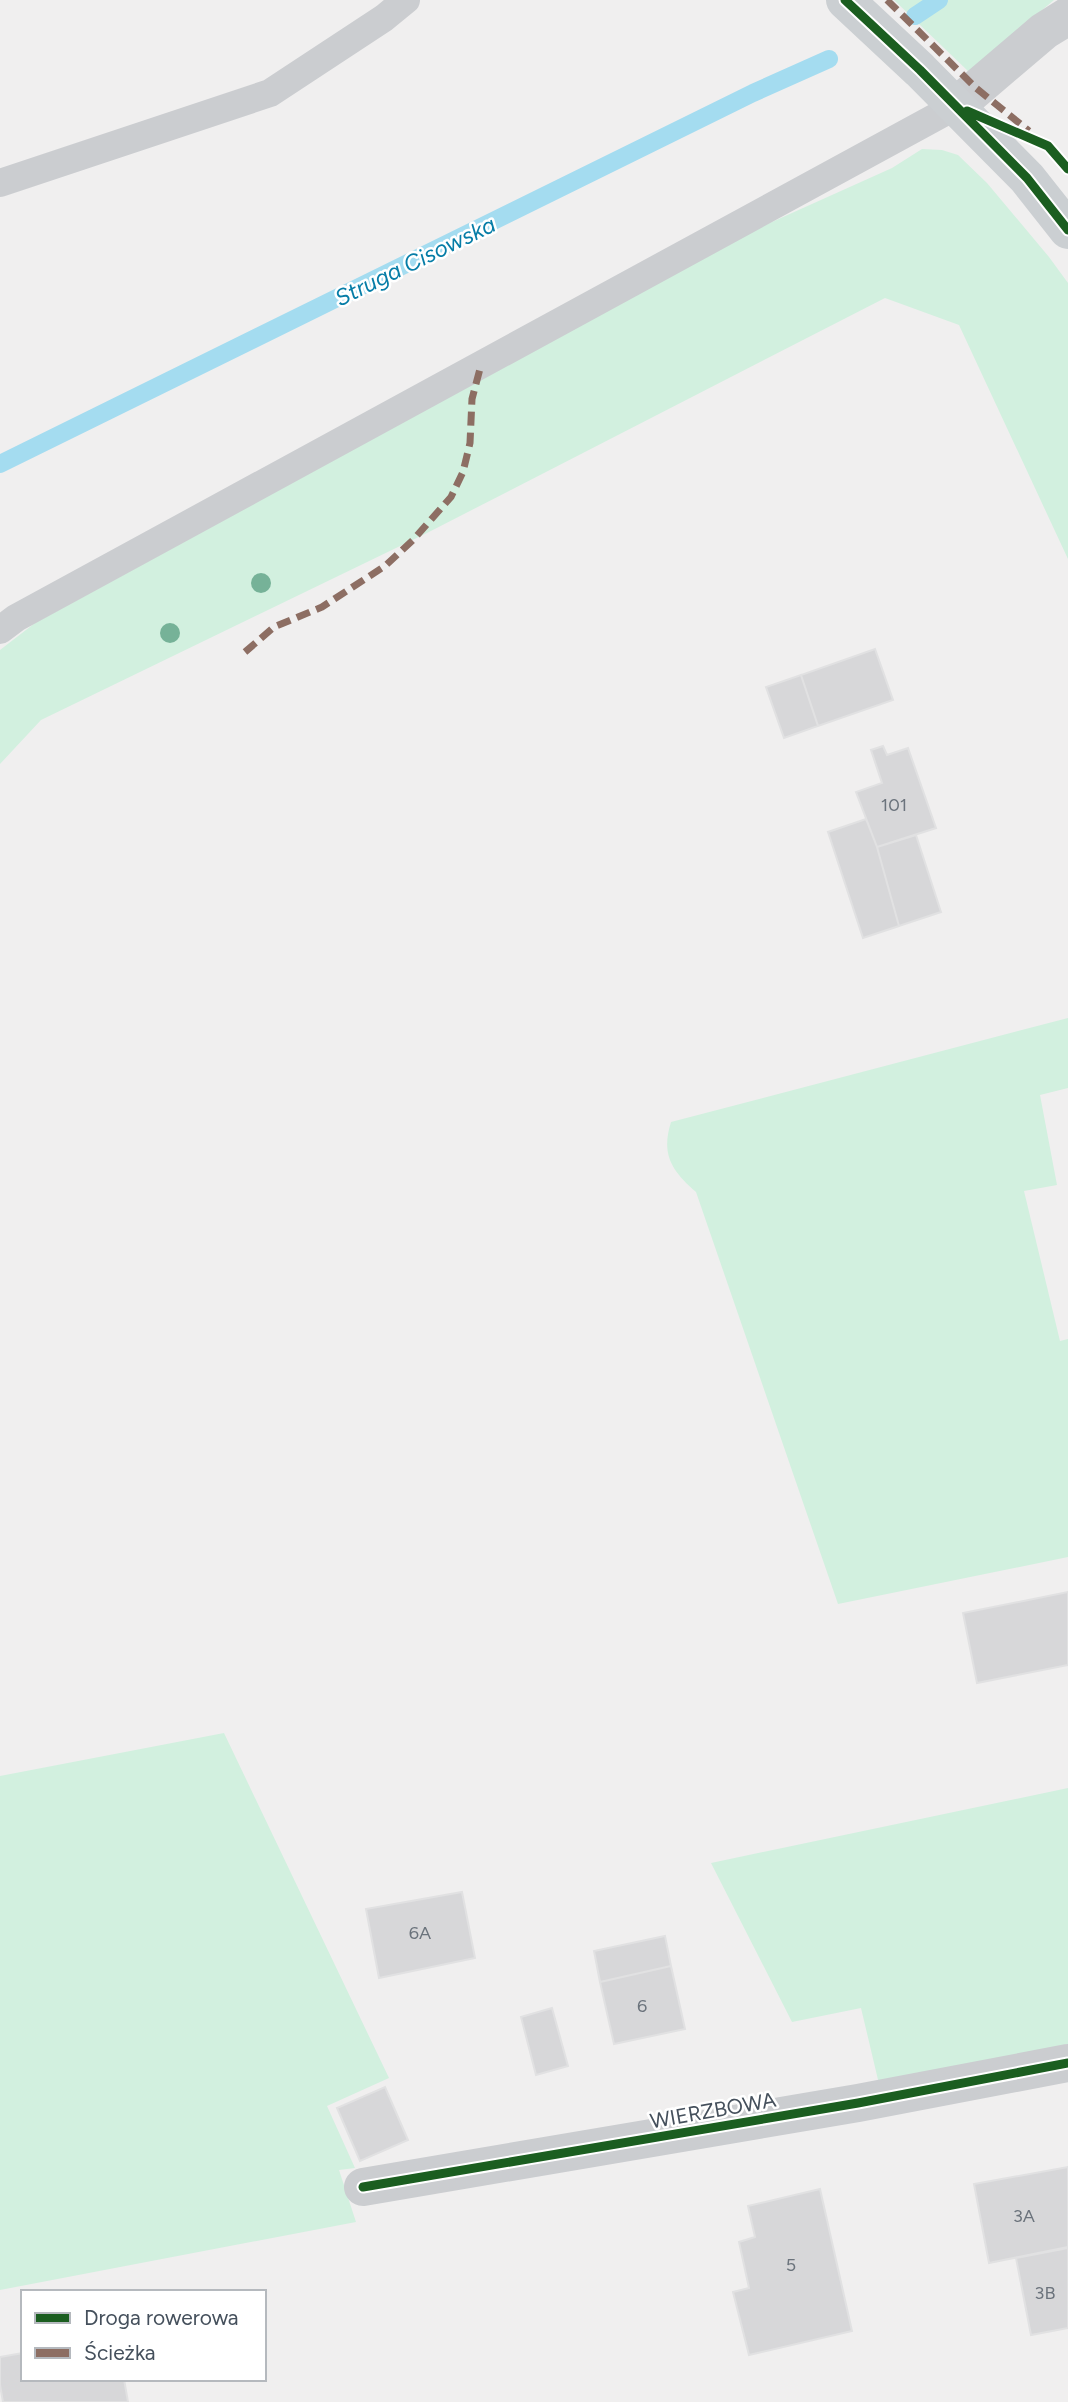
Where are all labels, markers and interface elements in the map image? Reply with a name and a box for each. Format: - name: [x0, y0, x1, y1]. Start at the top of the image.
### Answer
- water label: Struga Cisowska: [330, 210, 500, 312]
- house number: 101: [881, 794, 907, 816]
- house number: 6A: [409, 1922, 431, 1944]
- house number: 6: [637, 1995, 647, 2017]
- street label: WIERZBOWA: [648, 2087, 778, 2133]
- house number: 3A: [1013, 2205, 1035, 2227]
- house number: 5: [786, 2254, 796, 2276]
- house number: 3B: [1035, 2282, 1055, 2304]
- legend: [21, 2290, 266, 2381]
- text: Droga rowerowa: [84, 2305, 239, 2330]
- text: Ścieżka: [84, 2340, 156, 2365]

